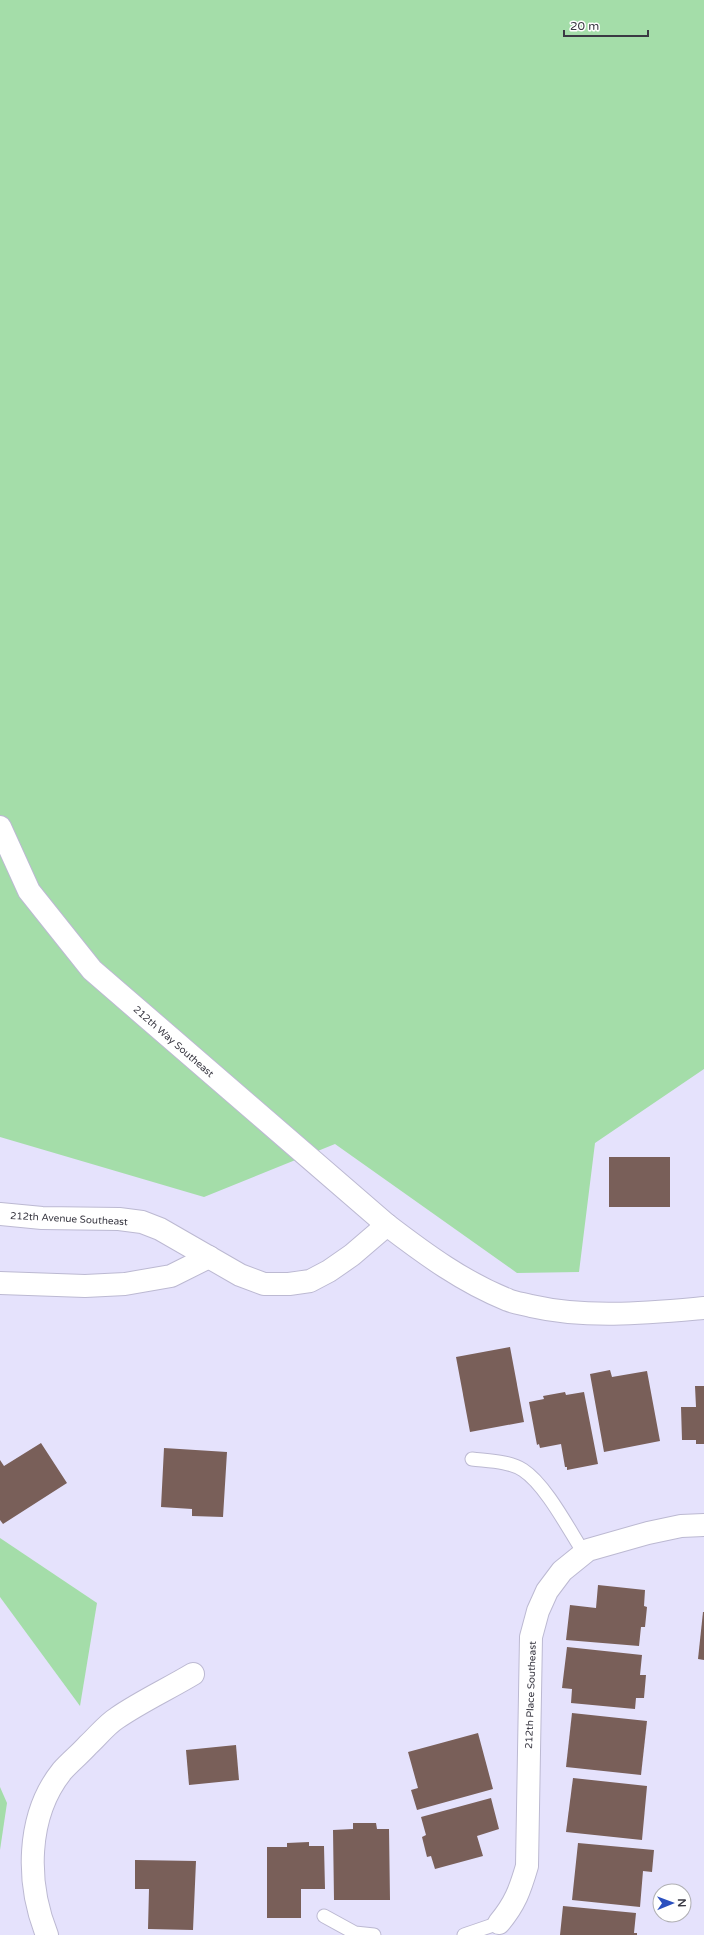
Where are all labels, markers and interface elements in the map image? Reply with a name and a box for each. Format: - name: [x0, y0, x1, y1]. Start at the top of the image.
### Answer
- scale bar: [564, 12, 648, 38]
- text: 20 m: [570, 19, 599, 33]
- street label: 212th Way Southeast: [131, 1004, 216, 1080]
- street label: 212th Avenue Southeast: [10, 1210, 128, 1228]
- street label: 212th Place Southeast: [523, 1641, 539, 1749]
- north arrow: [652, 1883, 692, 1923]
- text: N: [675, 1898, 688, 1907]

